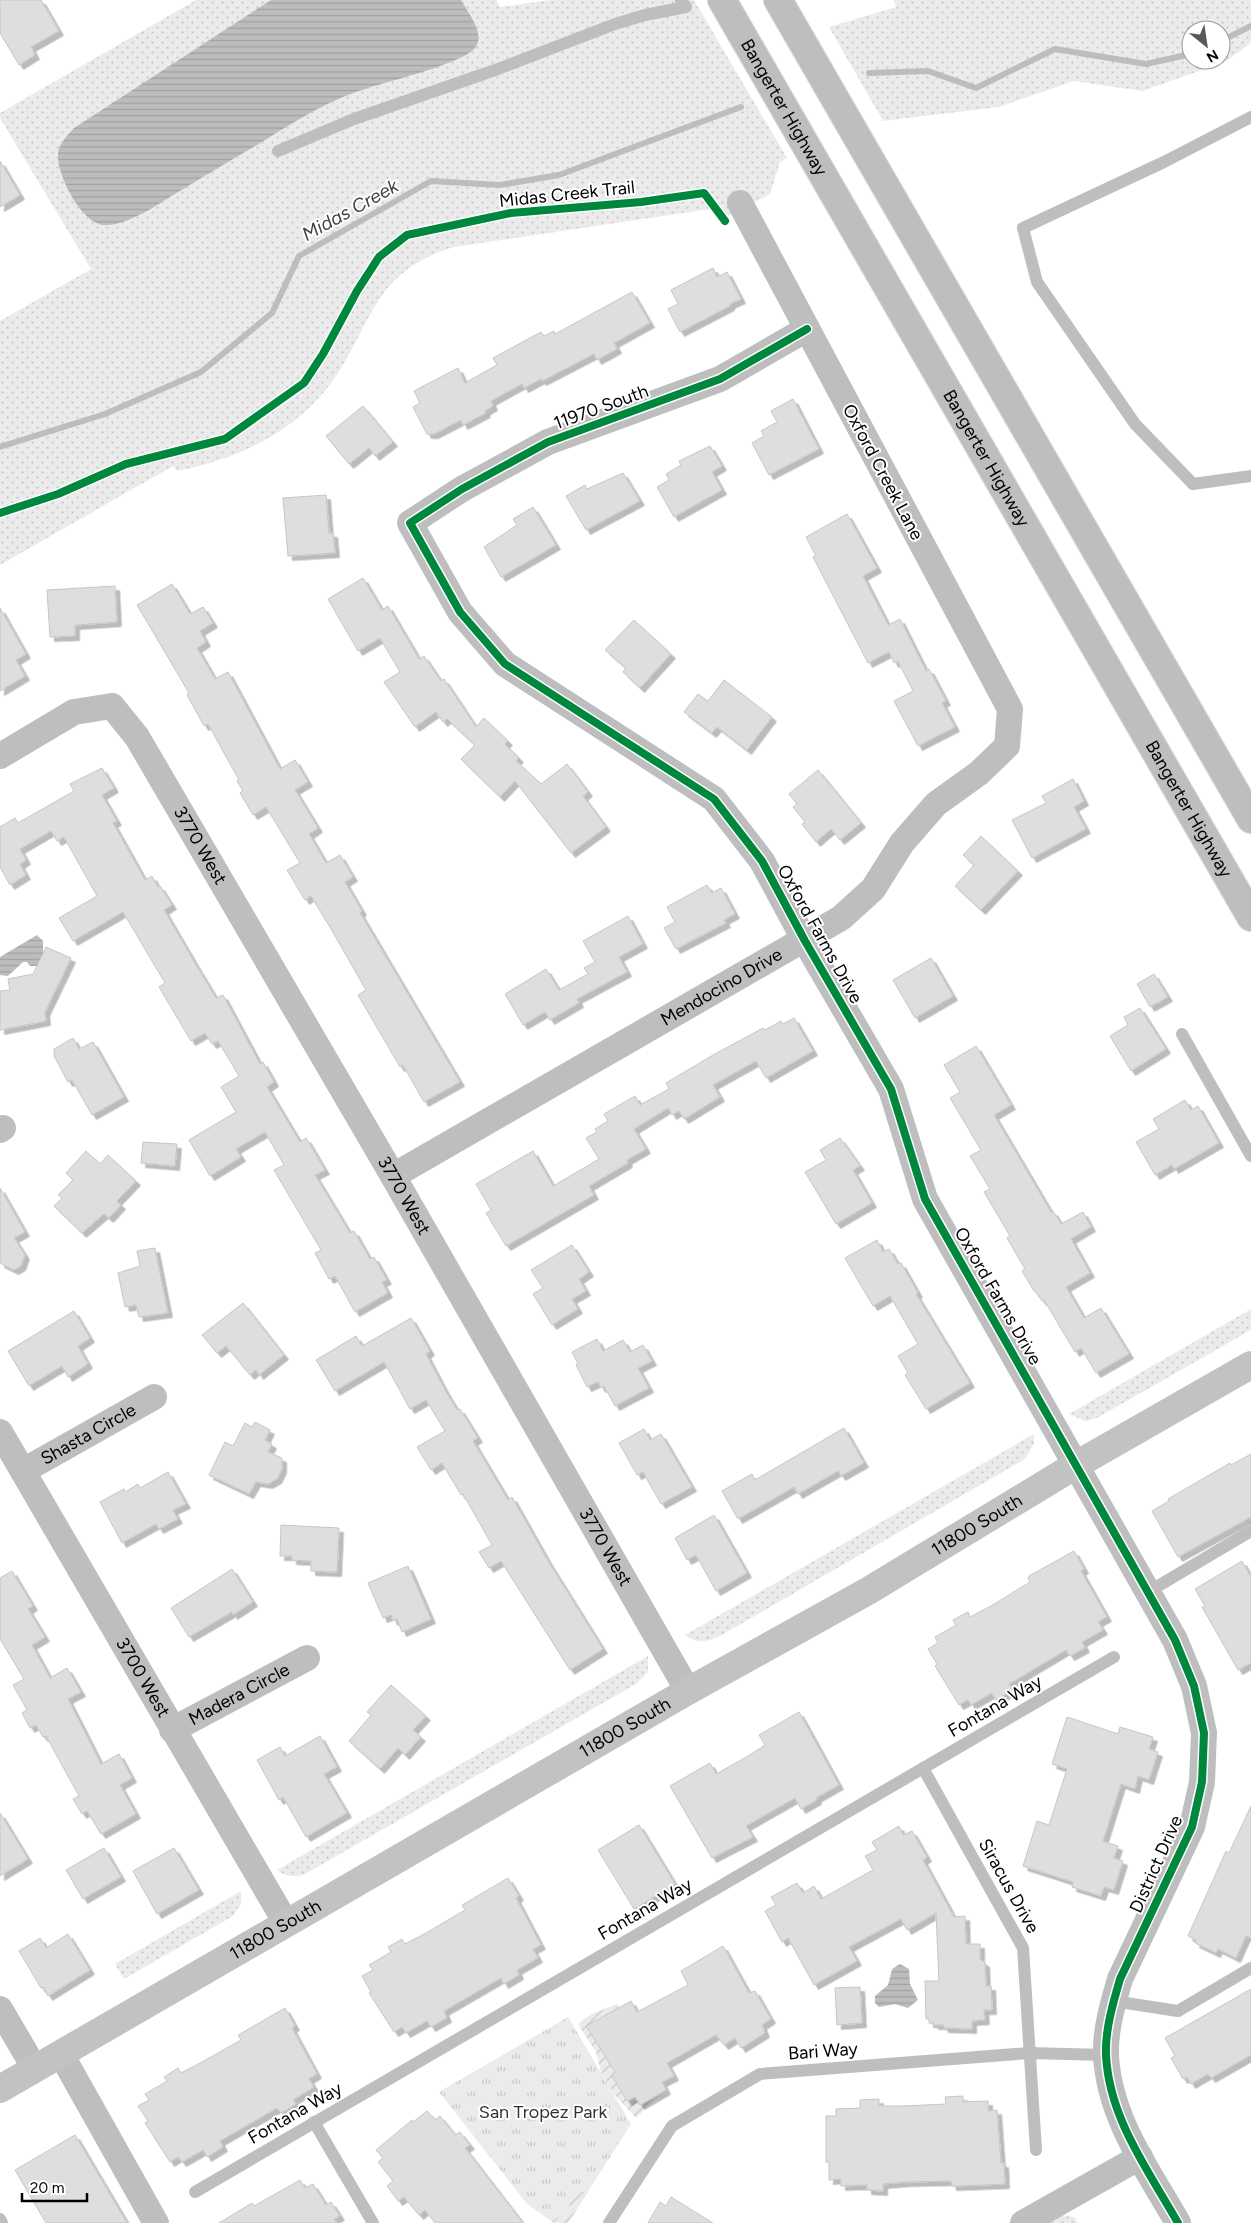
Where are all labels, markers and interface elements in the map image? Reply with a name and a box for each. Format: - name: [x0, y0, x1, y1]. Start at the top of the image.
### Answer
- north arrow: [1181, 20, 1231, 70]
- street label: Bangerter Highway: [736, 35, 832, 180]
- text: N: [1203, 46, 1221, 66]
- water label: Midas Creek: [298, 174, 403, 246]
- street label: Midas Creek Trail: [498, 176, 636, 212]
- street label: 11970 South: [551, 380, 651, 434]
- street label: Bangerter Highway: [938, 386, 1035, 531]
- street label: Oxford Creek Lane: [838, 400, 928, 544]
- street label: Bangerter Highway: [1141, 737, 1237, 882]
- street label: 3770 West: [169, 803, 232, 889]
- street label: Oxford Farms Drive: [773, 861, 867, 1007]
- street label: Mendocino Drive: [657, 943, 786, 1030]
- street label: 3770 West: [373, 1152, 435, 1239]
- street label: Oxford Farms Drive: [950, 1223, 1046, 1369]
- street label: Shasta Circle: [37, 1398, 140, 1470]
- street label: 11800 South: [928, 1489, 1026, 1561]
- street label: 3770 West: [574, 1504, 637, 1590]
- street label: 3700 West: [111, 1634, 175, 1721]
- street label: Madera Circle: [185, 1658, 294, 1730]
- street label: Fontana Way: [944, 1670, 1046, 1742]
- street label: 11800 South: [575, 1692, 675, 1763]
- street label: District Drive: [1125, 1812, 1187, 1916]
- street label: Siracus Drive: [974, 1835, 1044, 1937]
- street label: Fontana Way: [594, 1873, 696, 1945]
- street label: 11800 South: [226, 1895, 325, 1965]
- street label: Bari Way: [787, 2038, 859, 2064]
- street label: Fontana Way: [244, 2077, 346, 2149]
- park label: San Tropez Park: [479, 2101, 607, 2123]
- scale bar: [22, 2170, 88, 2202]
- text: 20 m: [30, 2179, 64, 2197]

